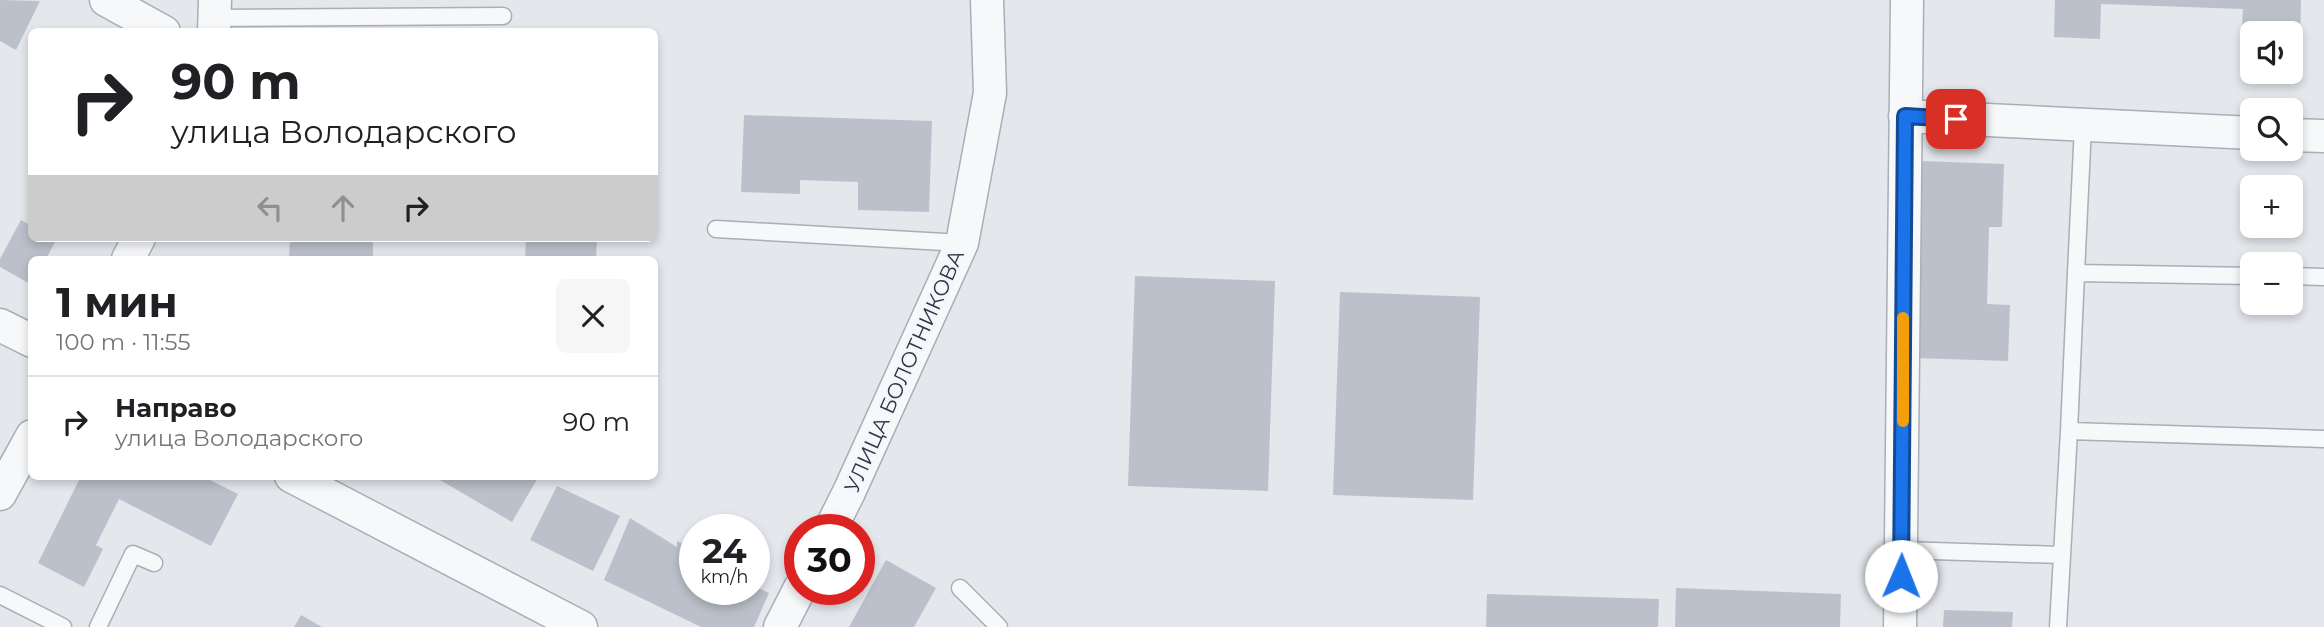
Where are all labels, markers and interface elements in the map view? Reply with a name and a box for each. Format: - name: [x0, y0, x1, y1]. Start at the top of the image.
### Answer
- map controls: [2240, 21, 2303, 315]
- button: sound: [2240, 21, 2303, 84]
- text: 90 m: [171, 52, 301, 111]
- icon: right: [56, 56, 147, 147]
- pin: [1926, 89, 1986, 149]
- button: search: [2240, 98, 2303, 161]
- icon: arrive: [1937, 100, 1975, 138]
- text: улица Володарского: [171, 112, 517, 151]
- button: +: [2240, 175, 2303, 238]
- icon: left: [251, 189, 289, 227]
- icon: ahead: [324, 189, 362, 227]
- icon: right: [397, 189, 435, 227]
- street label: УЛИЦА БОЛОТНИКОВА: [839, 245, 969, 496]
- button: −: [2240, 252, 2303, 315]
- text: 1 мин: [56, 276, 178, 328]
- button: close: [556, 279, 630, 353]
- text: 100 m · 11:55: [56, 328, 190, 356]
- text: Направо: [115, 392, 236, 424]
- icon: right: [56, 403, 94, 441]
- text: 90 m: [563, 406, 630, 438]
- text: улица Володарского: [115, 424, 363, 452]
- speed limit sign: 30: [784, 514, 875, 605]
- text: 24: [702, 529, 747, 572]
- position arrow: [1864, 539, 1938, 613]
- text: km/h: [700, 566, 749, 588]

